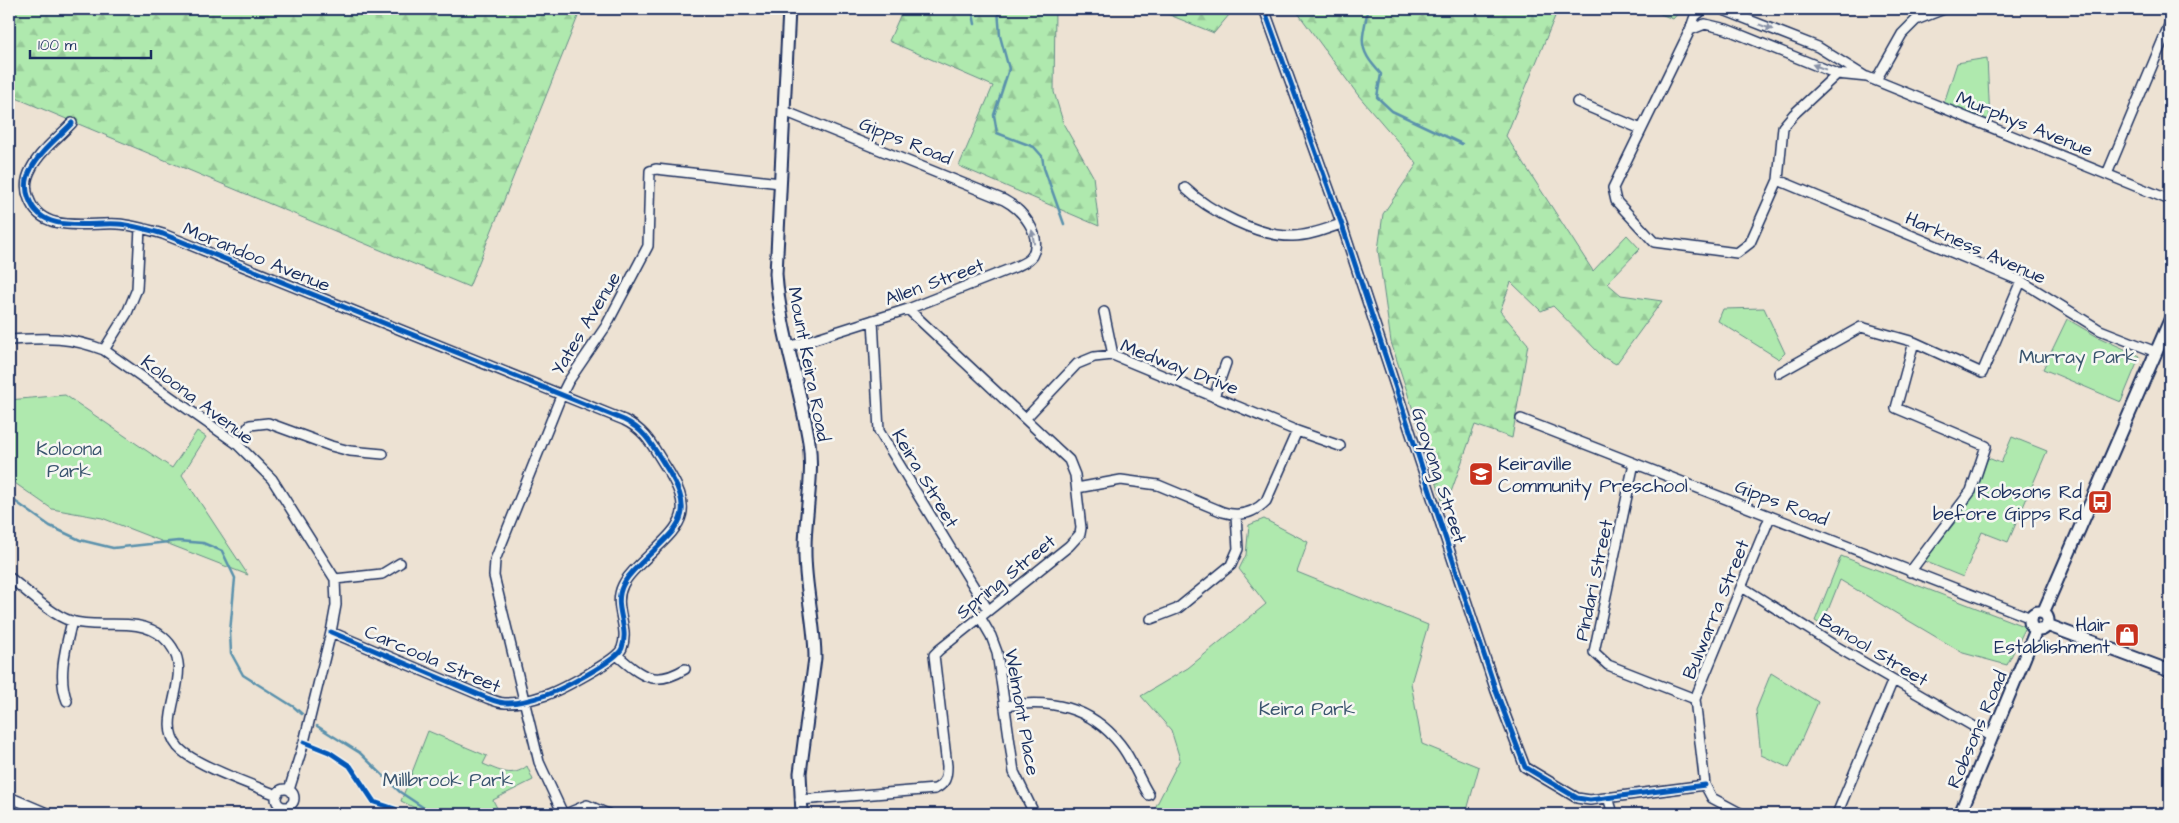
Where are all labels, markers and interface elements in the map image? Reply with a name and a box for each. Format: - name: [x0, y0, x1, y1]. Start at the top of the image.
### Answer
- one-way arrow: [1759, 24, 1773, 32]
- scale bar: [30, 28, 151, 60]
- text: 100 m: [38, 35, 77, 56]
- one-way arrow: [1811, 63, 1826, 71]
- street label: Murphys Avenue: [1952, 85, 2097, 165]
- street label: Gipps Road: [855, 111, 956, 172]
- street label: Harkness Avenue: [1901, 205, 2050, 292]
- street label: Morandoo Avenue: [179, 216, 334, 299]
- one-way arrow: [1028, 229, 1036, 245]
- street label: Allen Street: [881, 252, 988, 313]
- street label: Yates Avenue: [545, 267, 628, 381]
- street label: Mount Keira Road: [780, 285, 837, 444]
- street label: Medway Drive: [1116, 332, 1242, 403]
- park label: Murray Park: [2019, 344, 2137, 372]
- street label: Koloona Avenue: [135, 349, 259, 452]
- street label: Gooyong Street: [1403, 404, 1473, 547]
- street label: Keira Street: [885, 424, 965, 534]
- park label: Koloona Park: [36, 436, 102, 485]
- place label: Keiraville Community Preschool: [1498, 451, 1688, 501]
- school or university icon: Keiraville Community Preschool: [1468, 461, 1494, 487]
- street label: Gipps Road: [1731, 473, 1832, 534]
- place label: Robsons Rd before Gipps Rd: [1933, 479, 2082, 528]
- bus stop icon: Robsons Rd before Gipps Rd: [2087, 489, 2113, 515]
- street label: Pindari Street: [1568, 517, 1621, 644]
- street label: Spring Street: [950, 528, 1063, 627]
- street label: Bulwarra Street: [1676, 536, 1757, 683]
- street label: Banool Street: [1813, 607, 1933, 694]
- place label: Hair Establishment: [1994, 612, 2111, 661]
- street label: Carcoola Street: [360, 618, 505, 700]
- shop icon: Hair Establishment: [2114, 622, 2140, 648]
- street label: Welmont Place: [997, 647, 1046, 778]
- street label: Robsons Road: [1940, 666, 2014, 793]
- park label: Keira Park: [1259, 696, 1356, 723]
- park label: Millbrook Park: [383, 767, 513, 794]

